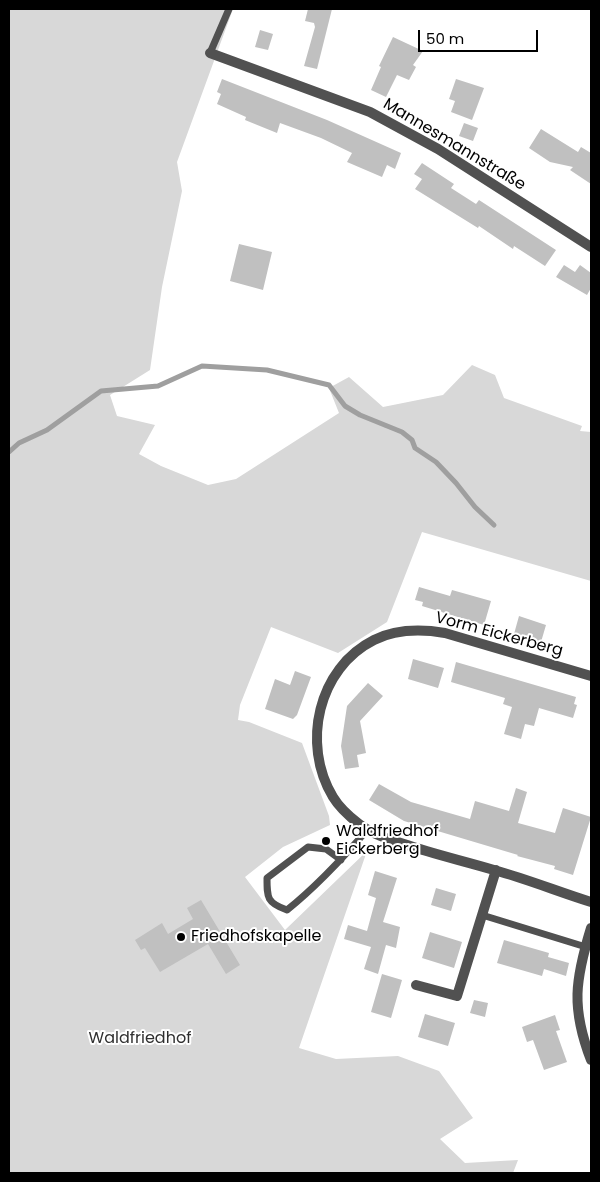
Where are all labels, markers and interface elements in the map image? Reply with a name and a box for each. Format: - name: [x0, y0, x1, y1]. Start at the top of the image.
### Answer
- scale bar: [420, 20, 540, 52]
- text: 50 m: [426, 28, 464, 49]
- street label: Mannesmannstraße: [379, 95, 529, 195]
- street label: Vorm Eickerberg: [433, 609, 565, 661]
- place label: Waldfriedhof Eickerberg: [336, 822, 439, 860]
- marker: Waldfriedhof Eickerberg: [320, 835, 332, 847]
- place label: Friedhofskapelle: [191, 927, 321, 947]
- marker: Friedhofskapelle: [175, 931, 187, 943]
- park label: Waldfriedhof: [89, 1029, 191, 1049]

